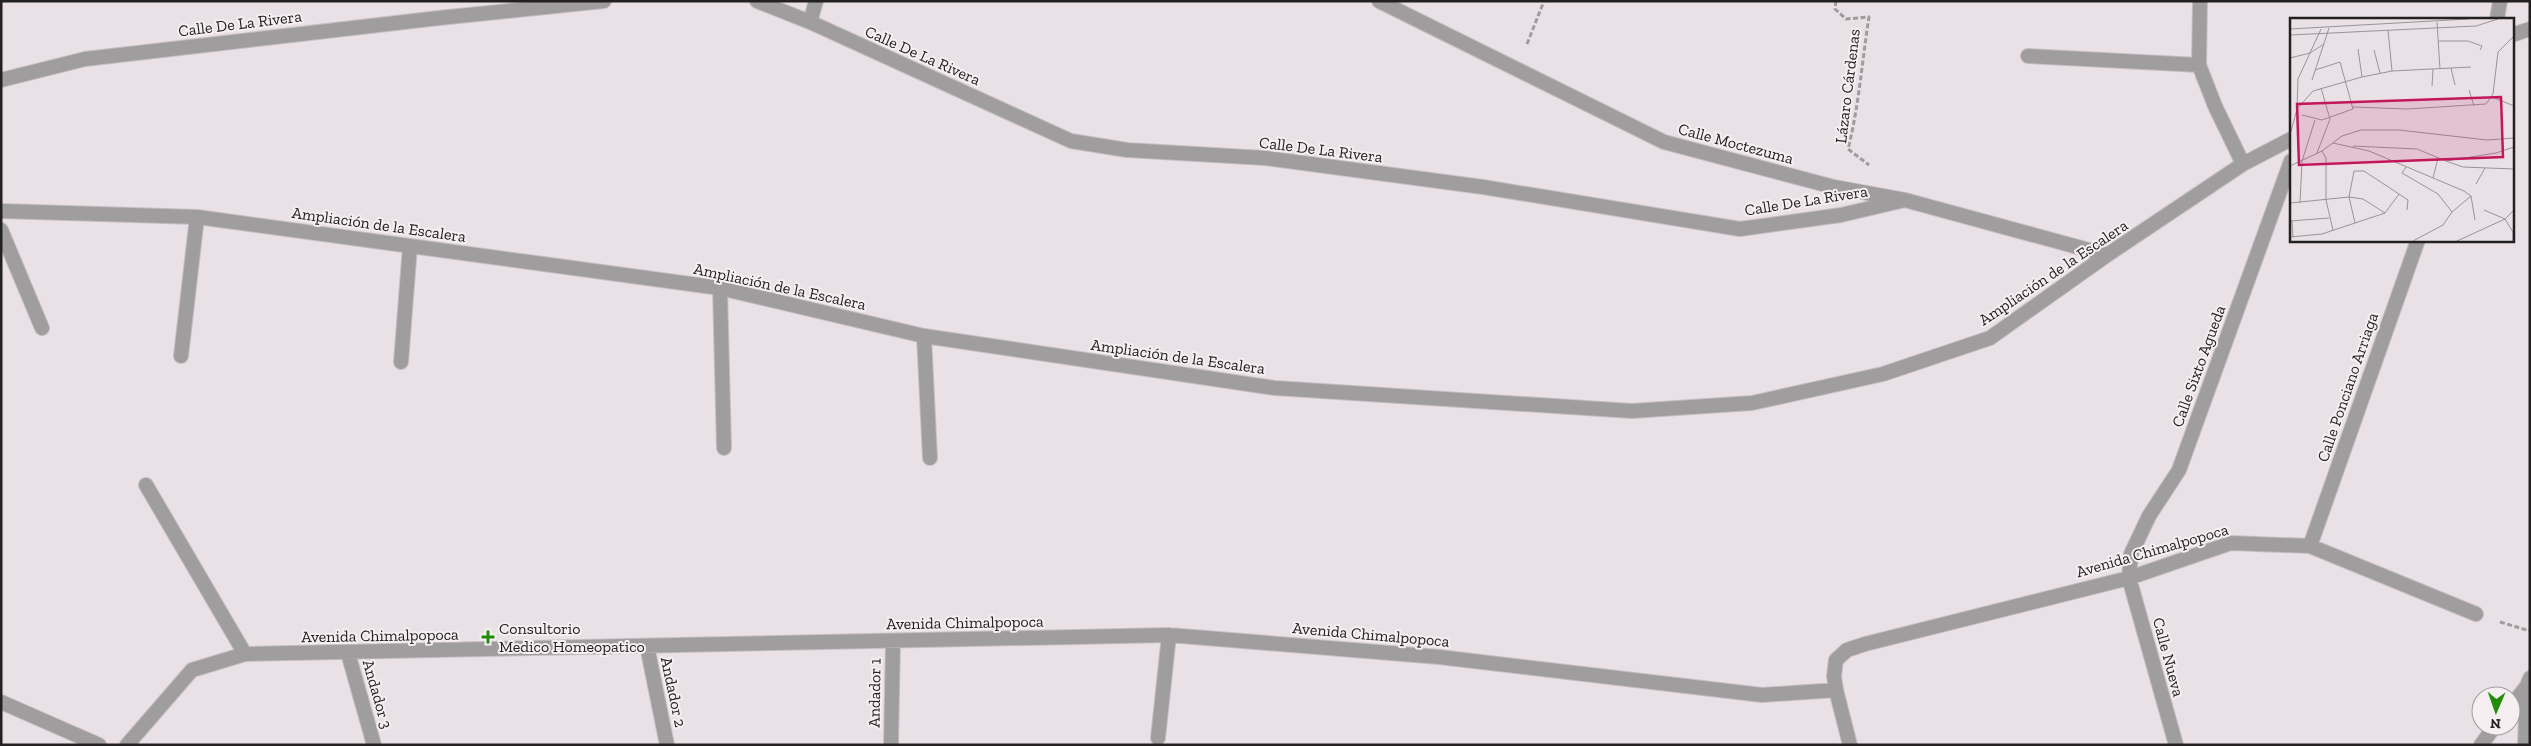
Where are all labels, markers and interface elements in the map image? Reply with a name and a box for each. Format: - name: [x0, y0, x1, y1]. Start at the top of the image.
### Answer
- street label: Calle De La Rivera: [177, 6, 303, 40]
- inset map: [2290, 18, 2514, 241]
- street label: Calle De La Rivera: [862, 22, 984, 90]
- street label: Lázaro Cárdenas: [1831, 28, 1864, 144]
- street label: Calle Moctezuma: [1676, 119, 1796, 168]
- street label: Calle De La Rivera: [1258, 132, 1384, 167]
- street label: Calle De La Rivera: [1743, 181, 1869, 220]
- street label: Ampliación de la Escalera: [291, 203, 467, 246]
- street label: Ampliación de la Escalera: [1975, 215, 2132, 329]
- street label: Ampliación de la Escalera: [692, 259, 868, 314]
- street label: Calle Sixto Agueda: [2168, 302, 2229, 430]
- street label: Calle Ponciano Arriaga: [2313, 310, 2382, 464]
- street label: Ampliación de la Escalera: [1090, 335, 1266, 378]
- street label: Avenida Chimalpopoca: [2074, 520, 2231, 581]
- street label: Avenida Chimalpopoca: [886, 612, 1044, 633]
- street label: Calle Nueva: [2149, 615, 2188, 699]
- street label: Avenida Chimalpopoca: [1292, 618, 1451, 651]
- place label: Consultorio Medico Homeopatico: [499, 619, 645, 656]
- street label: Avenida Chimalpopoca: [301, 625, 459, 646]
- marker: Consultorio Medico Homeopatico: [481, 630, 495, 644]
- street label: Andador 2: [657, 655, 690, 729]
- street label: Andador 3: [359, 657, 396, 731]
- street label: Andador 1: [864, 658, 885, 728]
- north arrow: [2471, 686, 2521, 736]
- text: N: [2490, 715, 2501, 732]

